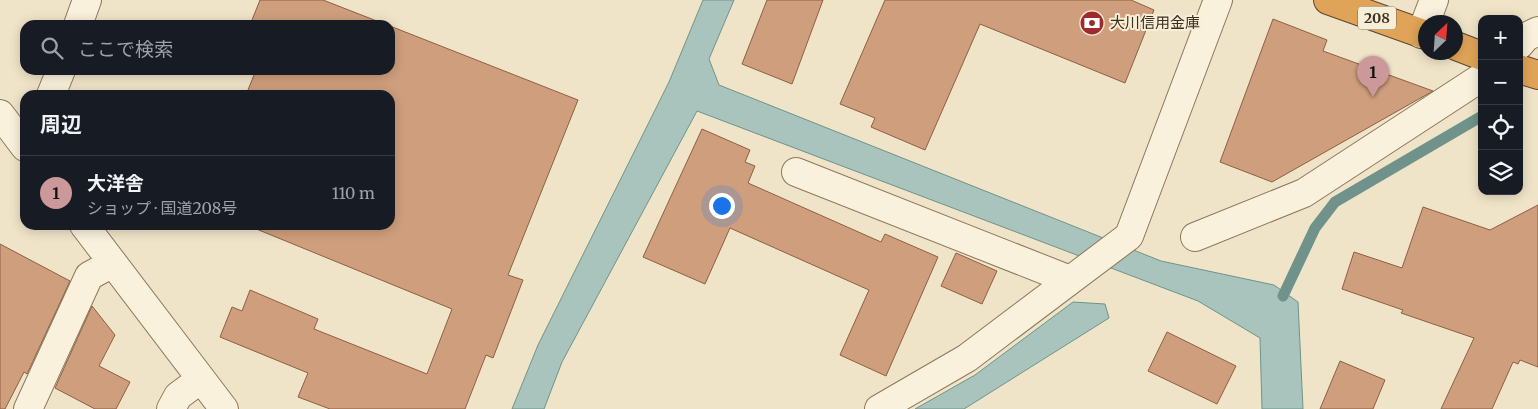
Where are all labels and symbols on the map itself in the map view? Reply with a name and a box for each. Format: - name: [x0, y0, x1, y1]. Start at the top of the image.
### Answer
- road number: 208: [1358, 7, 1396, 30]
- bank icon: 大川信用金庫: [1079, 10, 1105, 36]
- place label: 大川信用金庫: [1110, 13, 1200, 32]
- north arrow: [1418, 15, 1463, 60]
- pin: 1: [1357, 56, 1389, 97]
- your location: [709, 193, 735, 219]

